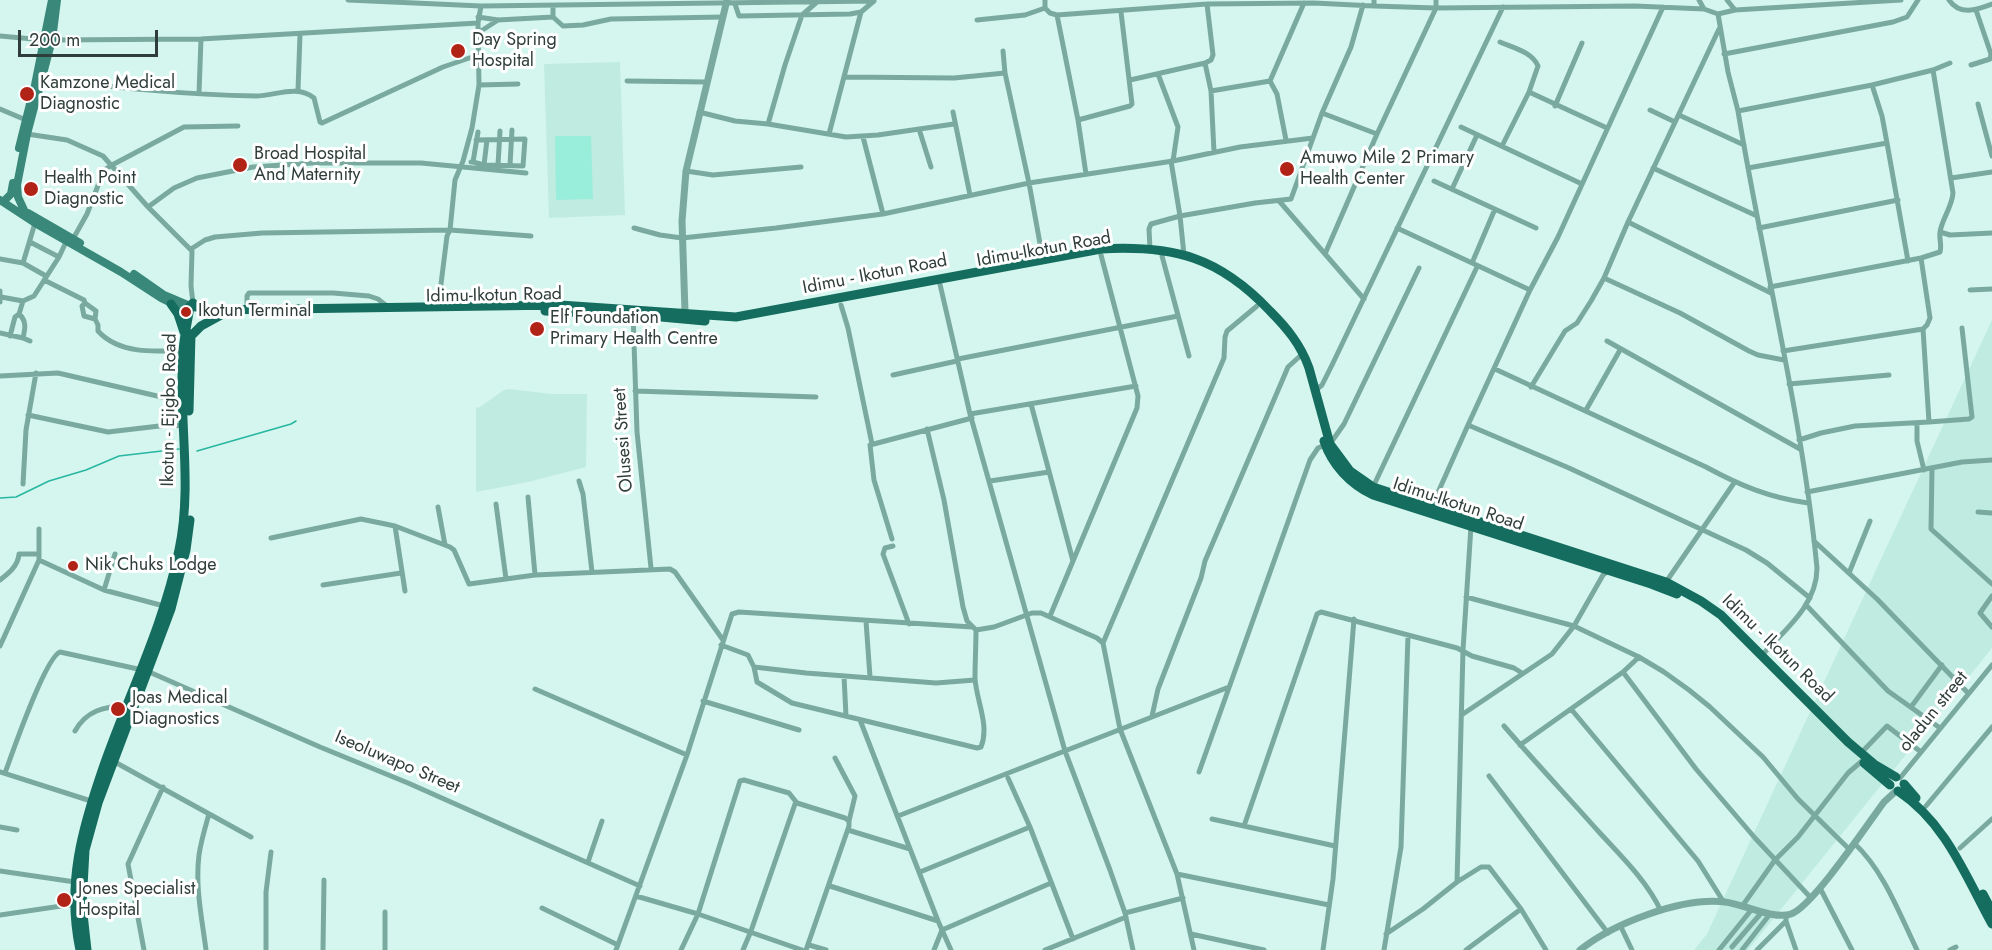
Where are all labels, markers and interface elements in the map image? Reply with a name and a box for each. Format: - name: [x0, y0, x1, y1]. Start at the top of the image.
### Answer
- scale bar: [21, 18, 160, 56]
- text: 200 m: [29, 27, 80, 53]
- place label: Day Spring Hospital: [472, 30, 557, 72]
- marker: Day Spring Hospital: [449, 42, 467, 60]
- place label: Kamzone Medical Diagnostic: [40, 73, 175, 116]
- marker: Kamzone Medical Diagnostic: [18, 85, 36, 103]
- place label: Broad Hospital And Maternity: [254, 144, 366, 186]
- place label: Amuwo Mile 2 Primary Health Center: [1300, 148, 1474, 190]
- marker: Broad Hospital And Maternity: [231, 156, 249, 174]
- marker: Amuwo Mile 2 Primary Health Center: [1278, 160, 1296, 178]
- place label: Health Point Diagnostic: [44, 168, 136, 210]
- marker: Health Point Diagnostic: [22, 180, 40, 198]
- street label: Idimu-Ikotun Road: [975, 228, 1113, 272]
- street label: Idimu - Ikotun Road: [801, 250, 949, 300]
- street label: Idimu-Ikotun Road: [426, 284, 562, 308]
- place label: Ikotun Terminal: [198, 301, 311, 323]
- marker: Ikotun Terminal: [179, 305, 193, 319]
- place label: Elf Foundation Primary Health Centre: [550, 308, 718, 350]
- marker: Elf Foundation Primary Health Centre: [528, 320, 546, 338]
- street label: Ikotun - Ejigbo Road: [158, 333, 182, 487]
- street label: Olusesi Street: [610, 387, 638, 493]
- street label: Idimu-Ikotun Road: [1390, 474, 1526, 536]
- place label: Nik Chuks Lodge: [85, 555, 216, 577]
- marker: Nik Chuks Lodge: [66, 559, 80, 573]
- street label: Idimu - Ikotun Road: [1717, 590, 1837, 708]
- street label: oladun street: [1895, 667, 1973, 757]
- place label: Joas Medical Diagnostics: [132, 688, 228, 730]
- marker: Joas Medical Diagnostics: [109, 700, 127, 718]
- street label: Iseoluwapo Street: [331, 727, 463, 799]
- place label: Jones Specialist Hospital: [78, 879, 195, 922]
- marker: Jones Specialist Hospital: [55, 891, 73, 909]

